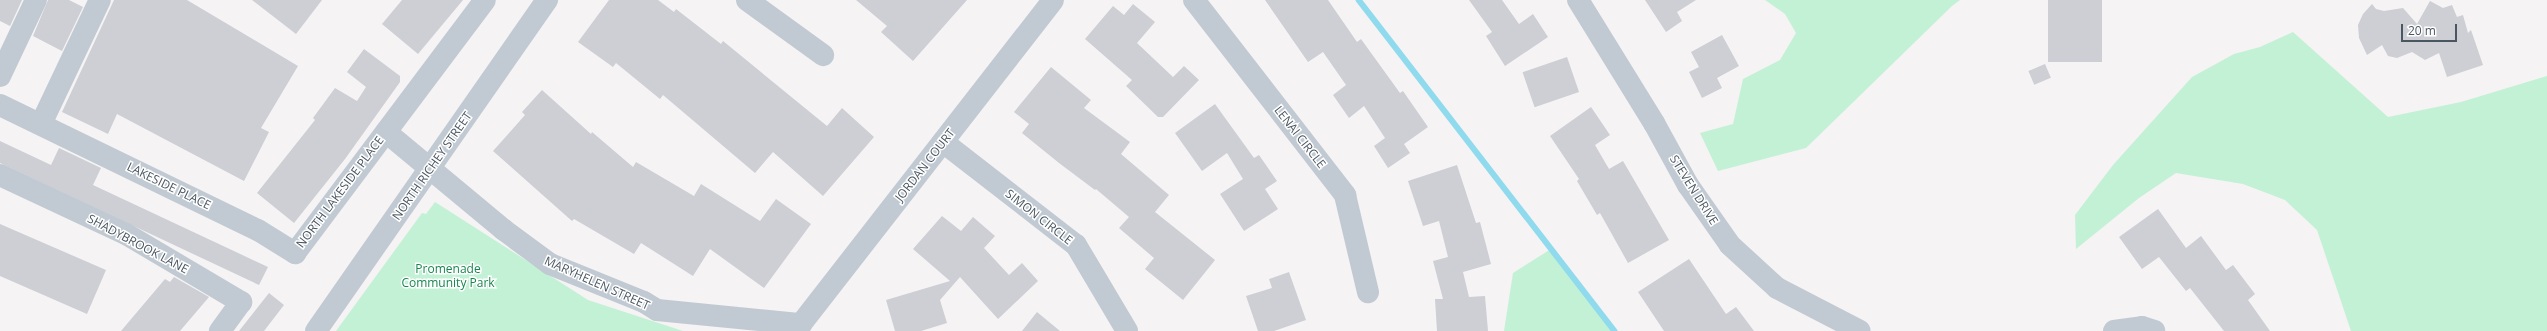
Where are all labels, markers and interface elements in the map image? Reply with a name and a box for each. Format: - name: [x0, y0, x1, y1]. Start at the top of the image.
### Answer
- scale bar: [2403, 16, 2459, 42]
- text: 20 m: [2408, 22, 2436, 39]
- street label: LENAI CIRCLE: [1271, 103, 1329, 171]
- street label: NORTH RICHEY STREET: [389, 109, 475, 223]
- street label: JORDAN COURT: [892, 126, 958, 204]
- street label: NORTH LAKESIDE PLACE: [293, 133, 387, 251]
- street label: STEVEN DRIVE: [1667, 153, 1721, 227]
- street label: LAKESIDE PLACE: [125, 159, 213, 213]
- street label: SIMON CIRCLE: [1003, 186, 1075, 248]
- street label: SHADYBROOK LANE: [85, 211, 191, 277]
- street label: MARYHELEN STREET: [542, 253, 652, 313]
- park label: Promenade Community Park: [401, 262, 495, 290]

